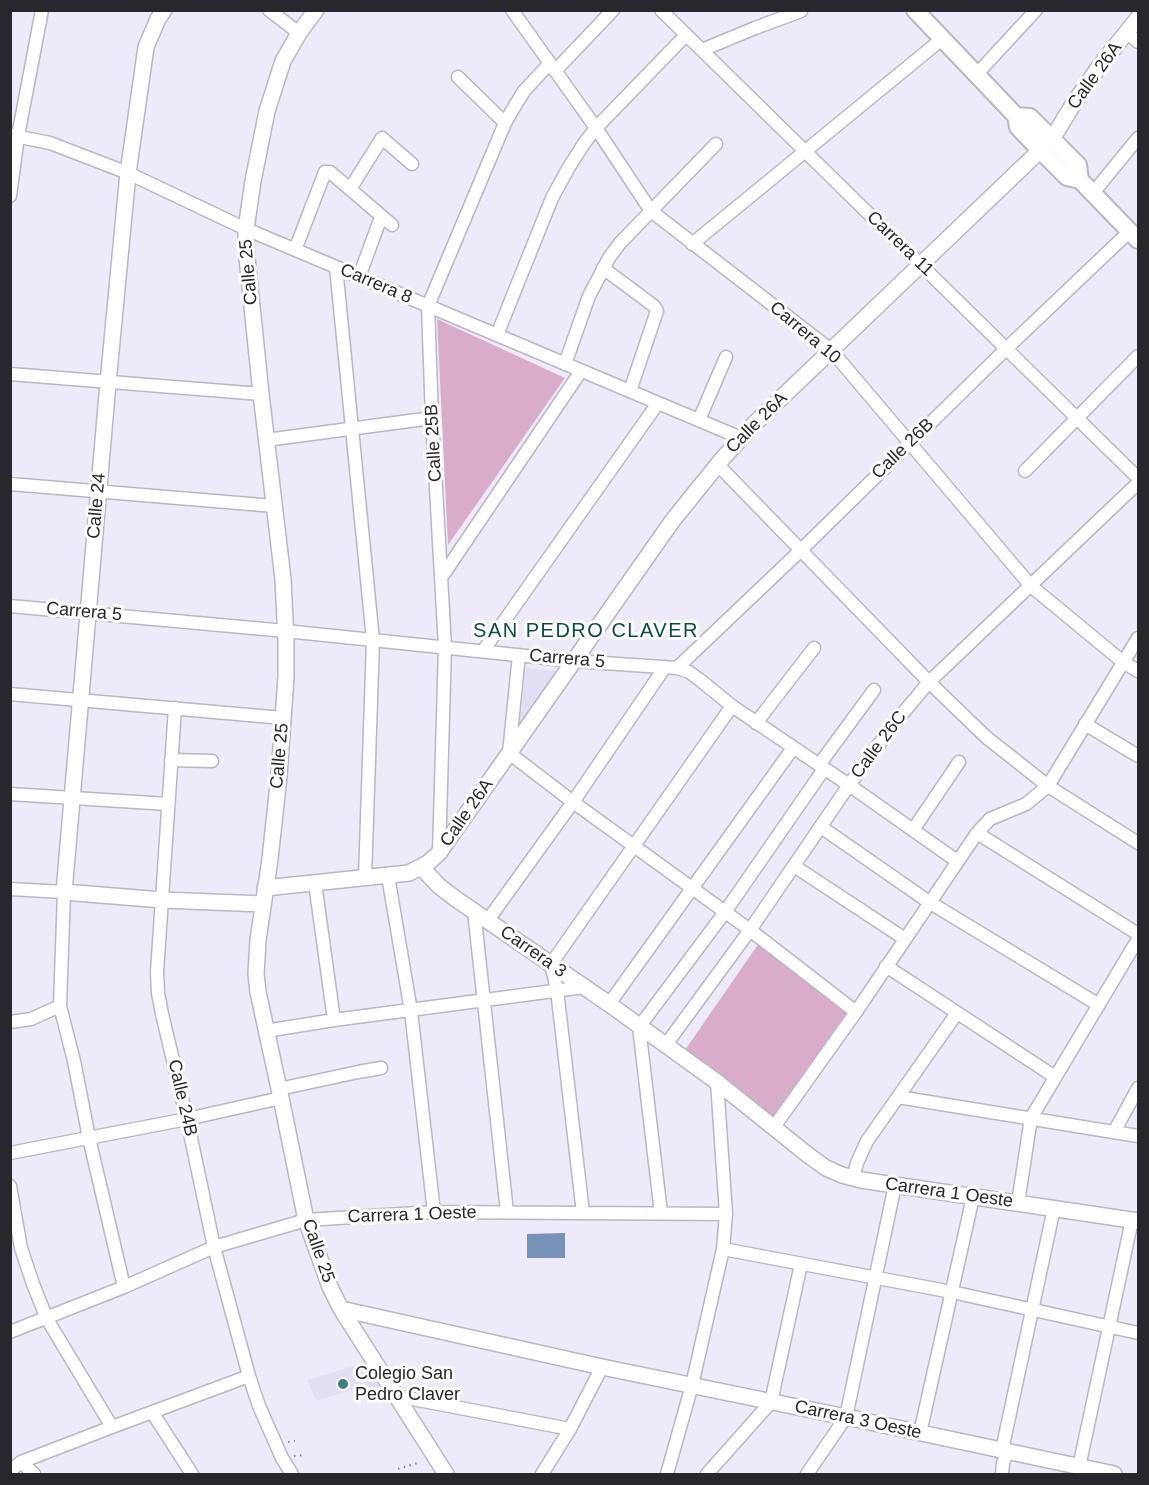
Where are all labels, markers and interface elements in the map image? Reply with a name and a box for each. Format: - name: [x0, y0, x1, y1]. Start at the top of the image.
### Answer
- street label: Calle 26A: [1063, 38, 1127, 114]
- street label: Carrera 11: [862, 207, 938, 281]
- street label: Calle 25: [235, 238, 263, 306]
- street label: Carrera 8: [337, 259, 415, 309]
- street label: Carrera 10: [765, 297, 845, 369]
- street label: Calle 26A: [722, 388, 792, 458]
- street label: Calle 25B: [421, 403, 447, 483]
- street label: Calle 26B: [867, 414, 939, 484]
- street label: Calle 24: [83, 472, 111, 540]
- street label: Carrera 5: [45, 598, 123, 626]
- district label: SAN PEDRO CLAVER: [473, 619, 699, 643]
- street label: Carrera 5: [528, 645, 606, 673]
- street label: Calle 26C: [847, 707, 911, 783]
- street label: Calle 25: [266, 722, 294, 790]
- street label: Calle 26A: [436, 775, 498, 851]
- street label: Carrera 3: [496, 921, 570, 983]
- street label: Calle 24B: [163, 1058, 201, 1138]
- street label: Carrera 1 Oeste: [884, 1173, 1014, 1213]
- street label: Carrera 1 Oeste: [347, 1202, 477, 1228]
- street label: Calle 25: [297, 1216, 339, 1286]
- place label: Colegio San Pedro Claver: [355, 1363, 460, 1406]
- marker: Colegio San Pedro Claver: [336, 1377, 350, 1391]
- street label: Carrera 3 Oeste: [793, 1396, 923, 1444]

